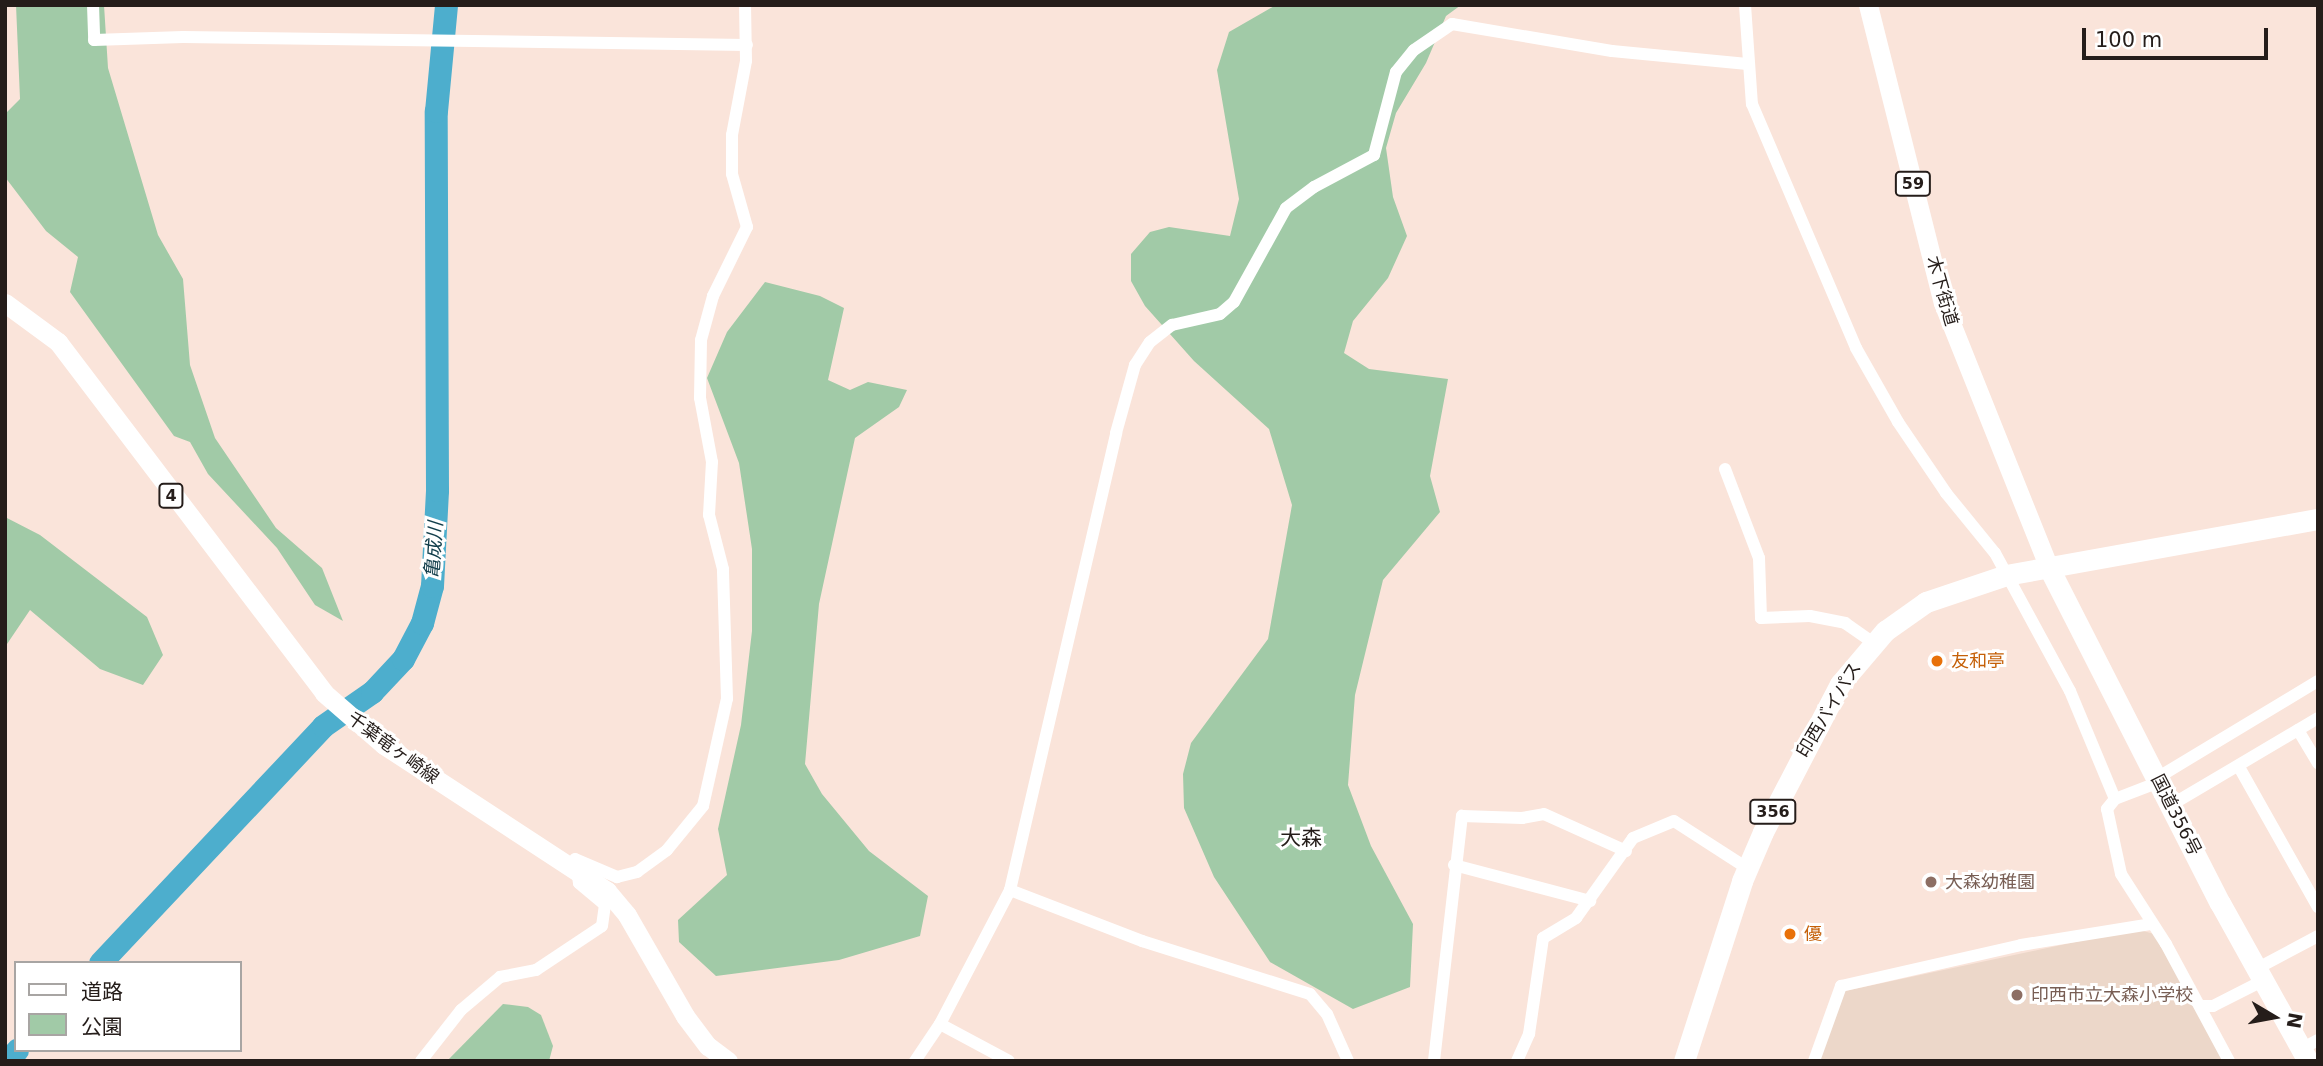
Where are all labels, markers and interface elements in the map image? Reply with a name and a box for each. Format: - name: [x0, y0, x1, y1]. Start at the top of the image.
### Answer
- scale bar: [2085, 14, 2270, 58]
- text: 100 m: [2095, 28, 2162, 52]
- road number: 59: [1894, 172, 1932, 196]
- street label: 木下街道: [1922, 253, 1962, 329]
- road number: 4: [157, 484, 185, 509]
- water label: 亀成川: [421, 521, 447, 579]
- place label: 友和亭: [1951, 650, 2005, 672]
- marker: 友和亭: [1929, 653, 1945, 669]
- street label: 印西バイパス: [1792, 658, 1866, 762]
- street label: 千葉竜ヶ崎線: [343, 708, 443, 788]
- street label: 国道356号: [2146, 771, 2206, 859]
- road number: 356: [1748, 800, 1798, 824]
- district label: 大森: [1280, 825, 1322, 851]
- place label: 大森幼稚園: [1945, 871, 2035, 893]
- marker: 大森幼稚園: [1923, 874, 1939, 890]
- place label: 優: [1804, 923, 1822, 945]
- marker: 優: [1782, 926, 1798, 942]
- legend: [14, 961, 242, 1052]
- text: 道路: [81, 980, 123, 1004]
- north arrow: [2239, 982, 2309, 1052]
- place label: 印西市立大森小学校: [2031, 984, 2193, 1006]
- marker: 印西市立大森小学校: [2009, 987, 2025, 1003]
- text: N: [2282, 1011, 2307, 1030]
- text: 公園: [81, 1015, 123, 1039]

